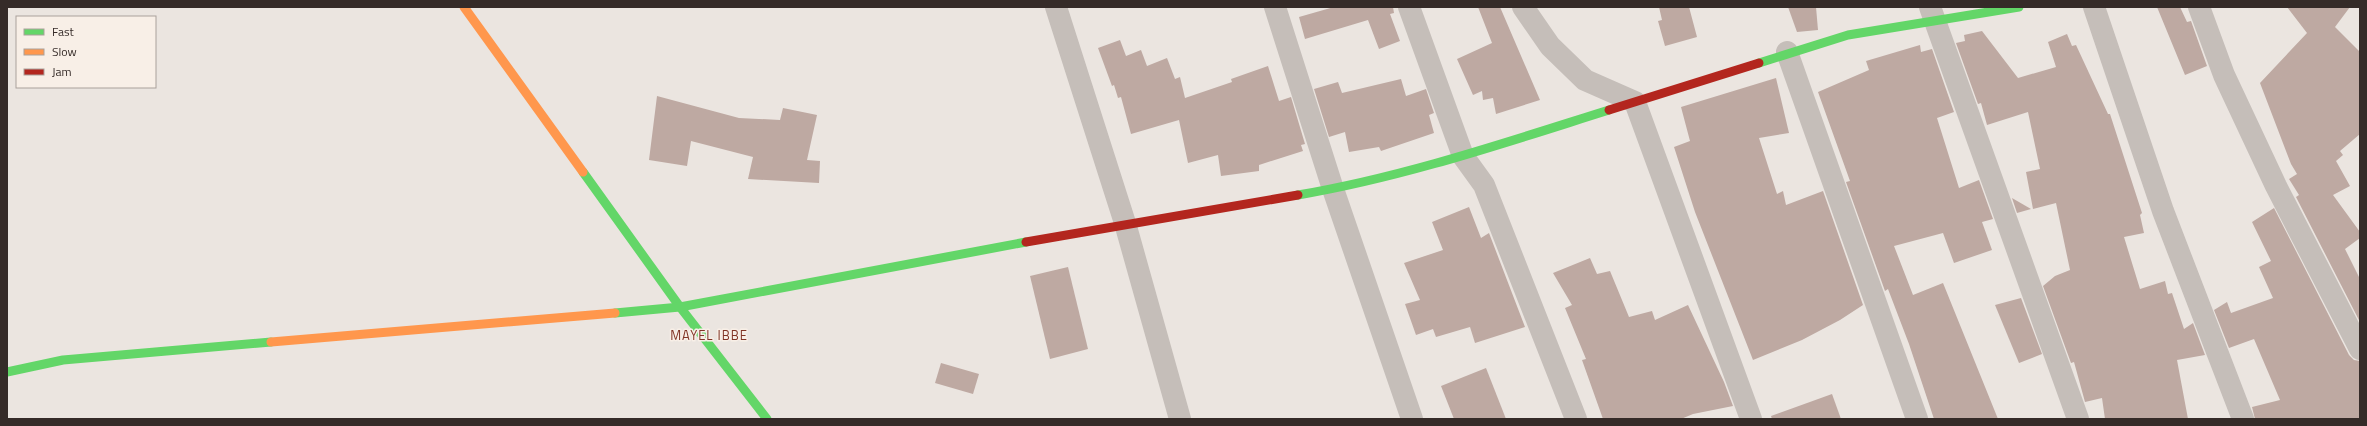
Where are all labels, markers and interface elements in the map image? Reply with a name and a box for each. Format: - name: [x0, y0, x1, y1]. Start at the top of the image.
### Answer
- legend: [16, 16, 156, 88]
- text: Fast: [52, 22, 75, 41]
- text: Slow: [52, 42, 77, 61]
- text: Jam: [52, 62, 72, 81]
- district label: MAYEL IBBE: [670, 325, 748, 345]

